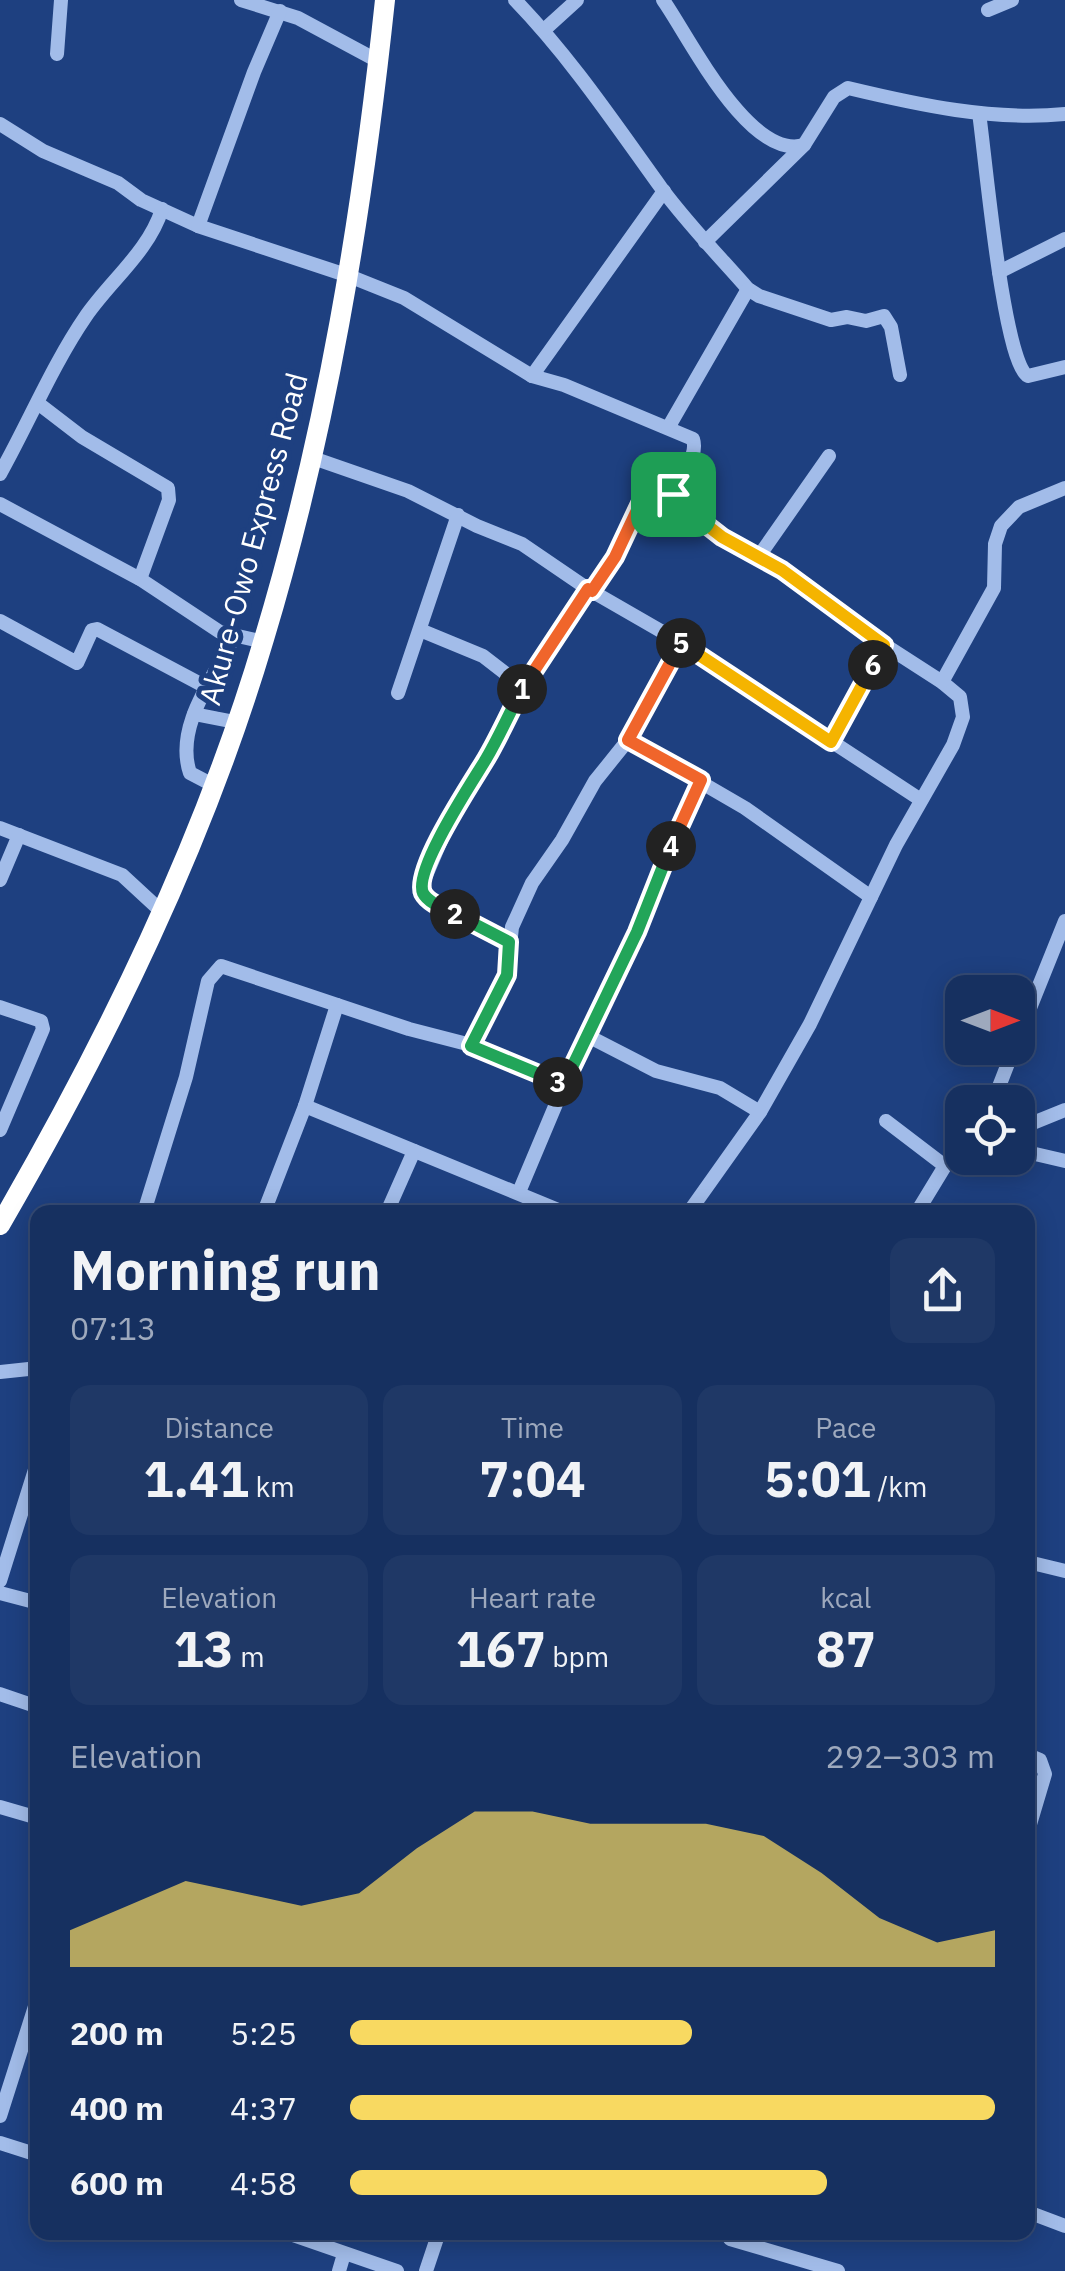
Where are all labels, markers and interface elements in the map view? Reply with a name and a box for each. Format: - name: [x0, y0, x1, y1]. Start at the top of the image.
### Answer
- street label: Akure-Owo Express Road: [189, 368, 316, 709]
- pin: [631, 452, 716, 537]
- icon: arrive: [646, 467, 701, 522]
- pin: 5: [656, 618, 706, 668]
- text: 5: [673, 624, 689, 661]
- pin: 6: [848, 640, 898, 690]
- text: 6: [865, 646, 881, 683]
- pin: 1: [497, 664, 547, 714]
- text: 1: [514, 670, 530, 707]
- pin: 4: [646, 821, 696, 871]
- text: 4: [663, 827, 679, 864]
- pin: 2: [430, 889, 480, 939]
- text: 2: [447, 895, 463, 932]
- north arrow: [945, 975, 1035, 1065]
- map controls: [945, 975, 1035, 1175]
- pin: 3: [533, 1057, 583, 1107]
- text: 3: [550, 1063, 566, 1100]
- button: locate: [945, 1085, 1035, 1175]
- text: Morning run: [70, 1234, 381, 1305]
- button: share: [890, 1238, 995, 1343]
- text: 07:13: [70, 1307, 156, 1349]
- text: Distance: [165, 1409, 274, 1446]
- text: Time: [501, 1409, 564, 1446]
- text: Pace: [815, 1409, 876, 1446]
- text: 1.41: [144, 1446, 249, 1511]
- text: 7:04: [479, 1446, 586, 1511]
- text: 5:01: [764, 1446, 871, 1511]
- text: km: [249, 1468, 295, 1505]
- text: /km: [871, 1468, 927, 1505]
- text: Elevation: [161, 1579, 277, 1616]
- text: Heart rate: [469, 1579, 596, 1616]
- text: kcal: [820, 1579, 871, 1616]
- text: 13: [174, 1616, 234, 1681]
- text: 167: [456, 1616, 546, 1681]
- text: 87: [816, 1616, 876, 1681]
- text: m: [234, 1638, 265, 1675]
- text: bpm: [546, 1638, 609, 1675]
- text: Elevation: [70, 1735, 203, 1777]
- text: 292–303 m: [825, 1735, 995, 1777]
- text: 200 m: [70, 2012, 164, 2054]
- text: 5:25: [230, 2012, 297, 2054]
- text: 400 m: [70, 2087, 164, 2129]
- text: 4:37: [230, 2087, 297, 2129]
- text: 600 m: [70, 2162, 164, 2204]
- text: 4:58: [230, 2162, 297, 2204]

